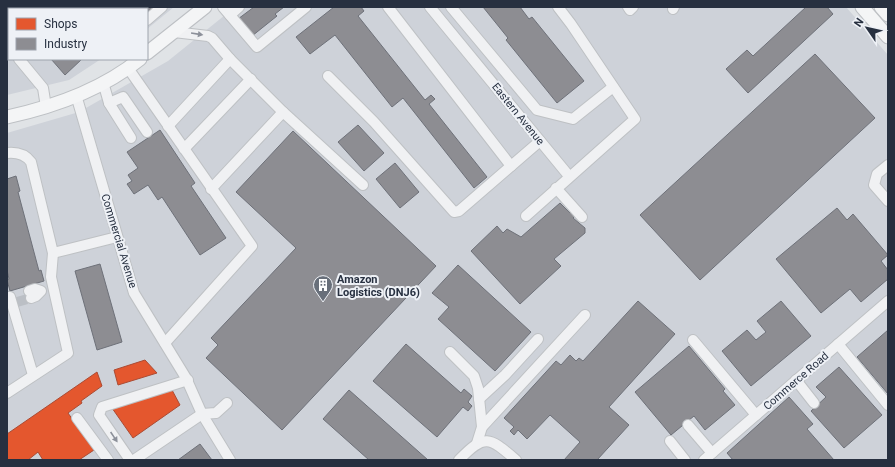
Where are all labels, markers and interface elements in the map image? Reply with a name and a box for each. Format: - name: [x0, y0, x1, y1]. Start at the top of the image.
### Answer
- legend: [8, 8, 148, 60]
- north arrow: [847, 8, 887, 48]
- text: N: [852, 16, 867, 30]
- text: Shops: [44, 17, 78, 31]
- one-way arrow: [190, 31, 203, 37]
- text: Industry: [44, 37, 88, 51]
- street label: Eastern Avenue: [489, 80, 547, 148]
- street label: Commercial Avenue: [98, 192, 140, 290]
- place label: Amazon Logistics (DNJ6): [337, 273, 420, 299]
- building icon: Amazon Logistics (DNJ6): [312, 274, 334, 302]
- street label: Commerce Road: [761, 349, 831, 413]
- one-way arrow: [111, 432, 118, 443]

